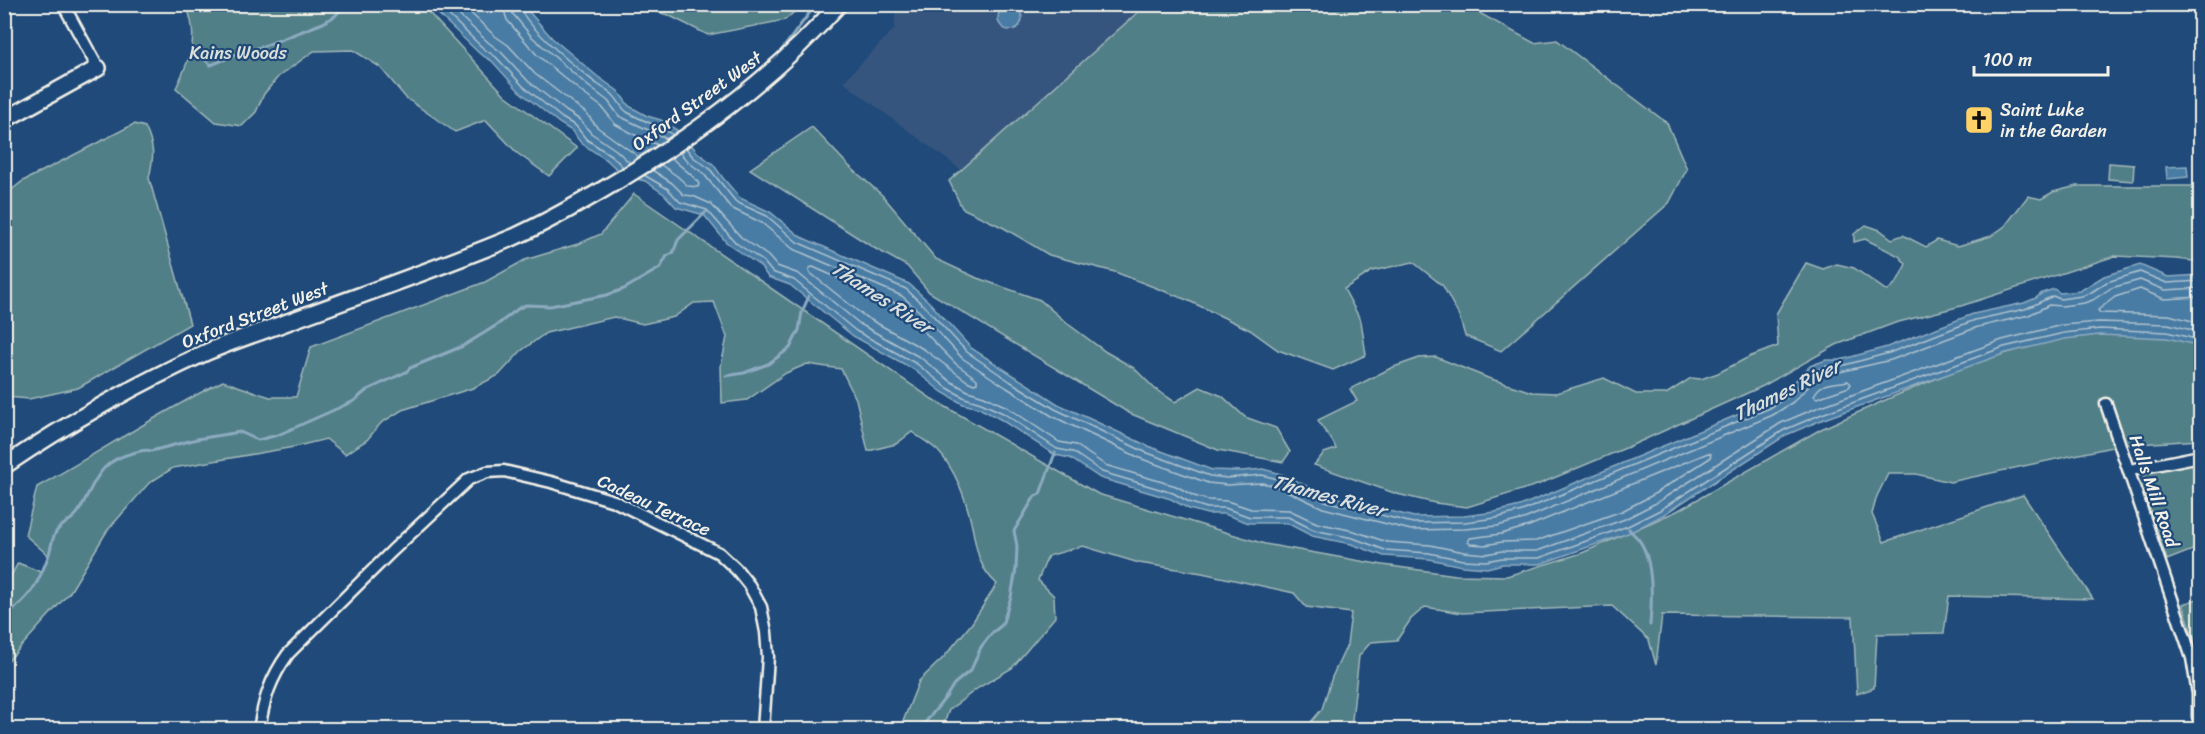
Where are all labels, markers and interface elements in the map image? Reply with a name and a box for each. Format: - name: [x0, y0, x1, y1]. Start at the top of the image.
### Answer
- park label: Kains Woods: [189, 37, 287, 69]
- scale bar: [1974, 39, 2108, 77]
- street label: Oxford Street West: [625, 42, 770, 160]
- text: 100 m: [1983, 44, 2032, 76]
- place label: Saint Luke in the Garden: [2000, 94, 2107, 147]
- church icon: Saint Luke in the Garden: [1963, 104, 1995, 136]
- water label: Thames River: [824, 252, 943, 346]
- street label: Oxford Street West: [177, 272, 334, 358]
- water label: Thames River: [1727, 347, 1850, 431]
- street label: Halls Mill Road: [2120, 430, 2189, 553]
- water label: Thames River: [1268, 464, 1393, 529]
- street label: Cadeau Terrace: [592, 465, 716, 545]

